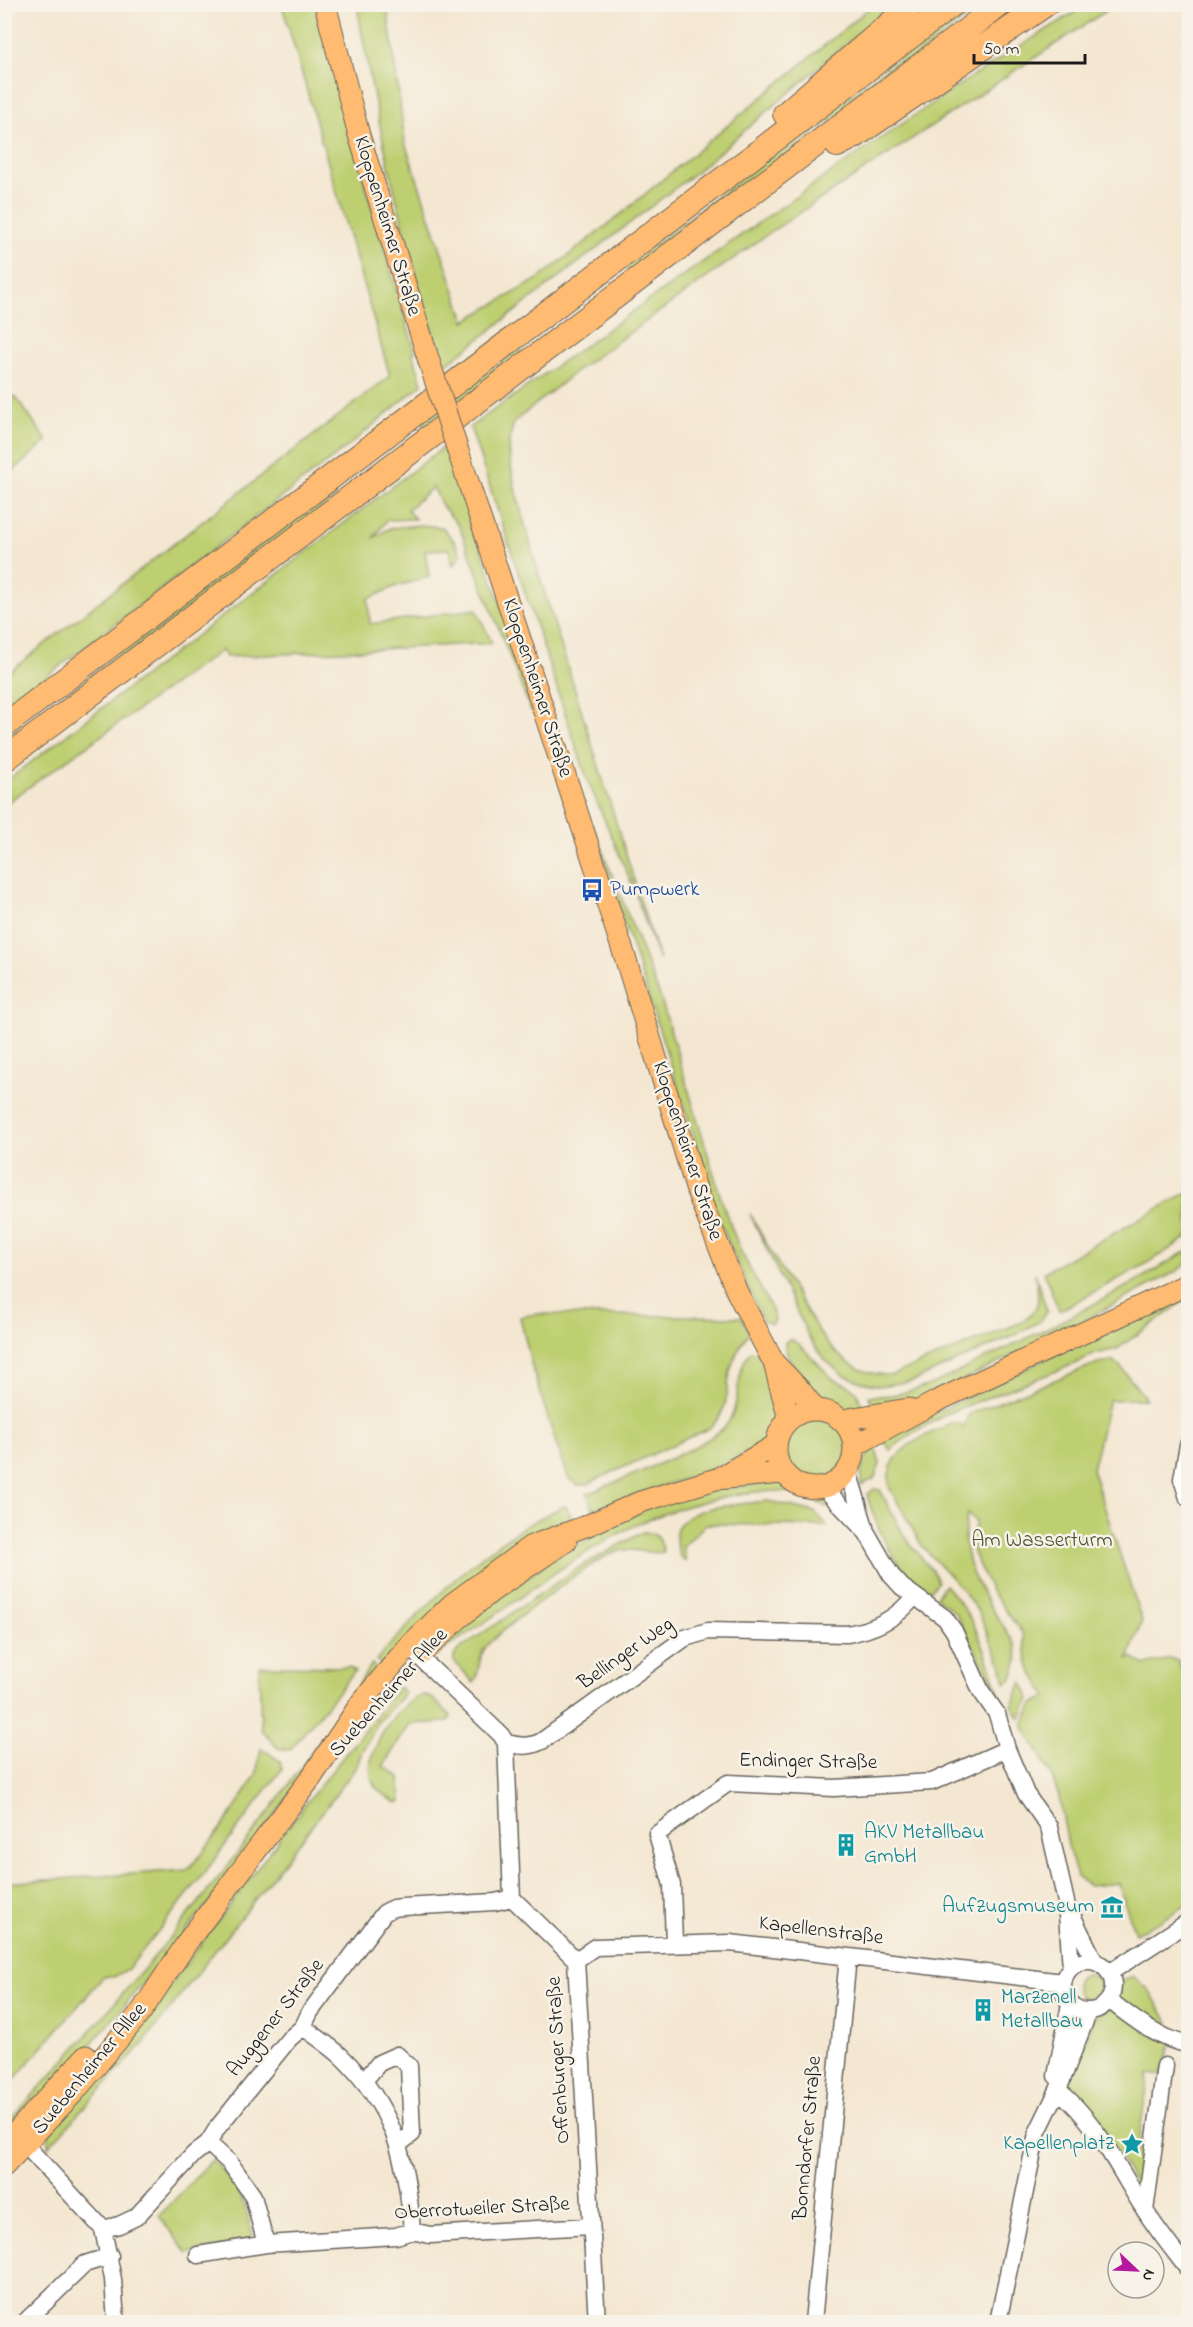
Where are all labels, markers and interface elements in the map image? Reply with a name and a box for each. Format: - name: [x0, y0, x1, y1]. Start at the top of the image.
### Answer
- scale bar: [974, 27, 1085, 65]
- text: 50 m: [983, 37, 1020, 63]
- street label: Kloppenheimer Straße: [345, 132, 429, 320]
- street label: Kloppenheimer Straße: [494, 595, 580, 782]
- place label: Pumpwerk: [610, 875, 700, 905]
- bus stop icon: Pumpwerk: [579, 877, 605, 903]
- street label: Kloppenheimer Straße: [644, 1058, 730, 1245]
- park label: Am Wasserturm: [971, 1526, 1113, 1556]
- street label: Bellinger Weg: [571, 1610, 681, 1700]
- street label: Suebenheimer Allee: [323, 1621, 456, 1764]
- street label: Endinger Straße: [739, 1746, 878, 1780]
- place label: AKV Metallbau GmbH: [864, 1818, 984, 1872]
- building icon: AKV Metallbau GmbH: [833, 1832, 859, 1858]
- place label: Aufzugsmuseum: [942, 1892, 1094, 1924]
- museum icon: Aufzugsmuseum: [1099, 1894, 1125, 1920]
- street label: Kapellenstraße: [757, 1908, 886, 1954]
- street label: Auggener Straße: [220, 1952, 334, 2085]
- street label: Offenburger Straße: [540, 1975, 580, 2144]
- place label: Marzenell Metallbau: [1001, 1983, 1083, 2037]
- street label: Suebenheimer Allee: [25, 1996, 155, 2142]
- building icon: Marzenell Metallbau: [970, 1997, 996, 2023]
- street label: Bonndorfer Straße: [786, 2054, 830, 2222]
- place label: Kapellenplatz: [1003, 2129, 1114, 2159]
- place icon: Kapellenplatz: [1119, 2131, 1145, 2157]
- street label: Oberrotweiler Straße: [393, 2189, 571, 2229]
- north arrow: [1106, 2240, 1166, 2300]
- text: N: [1135, 2265, 1161, 2285]

